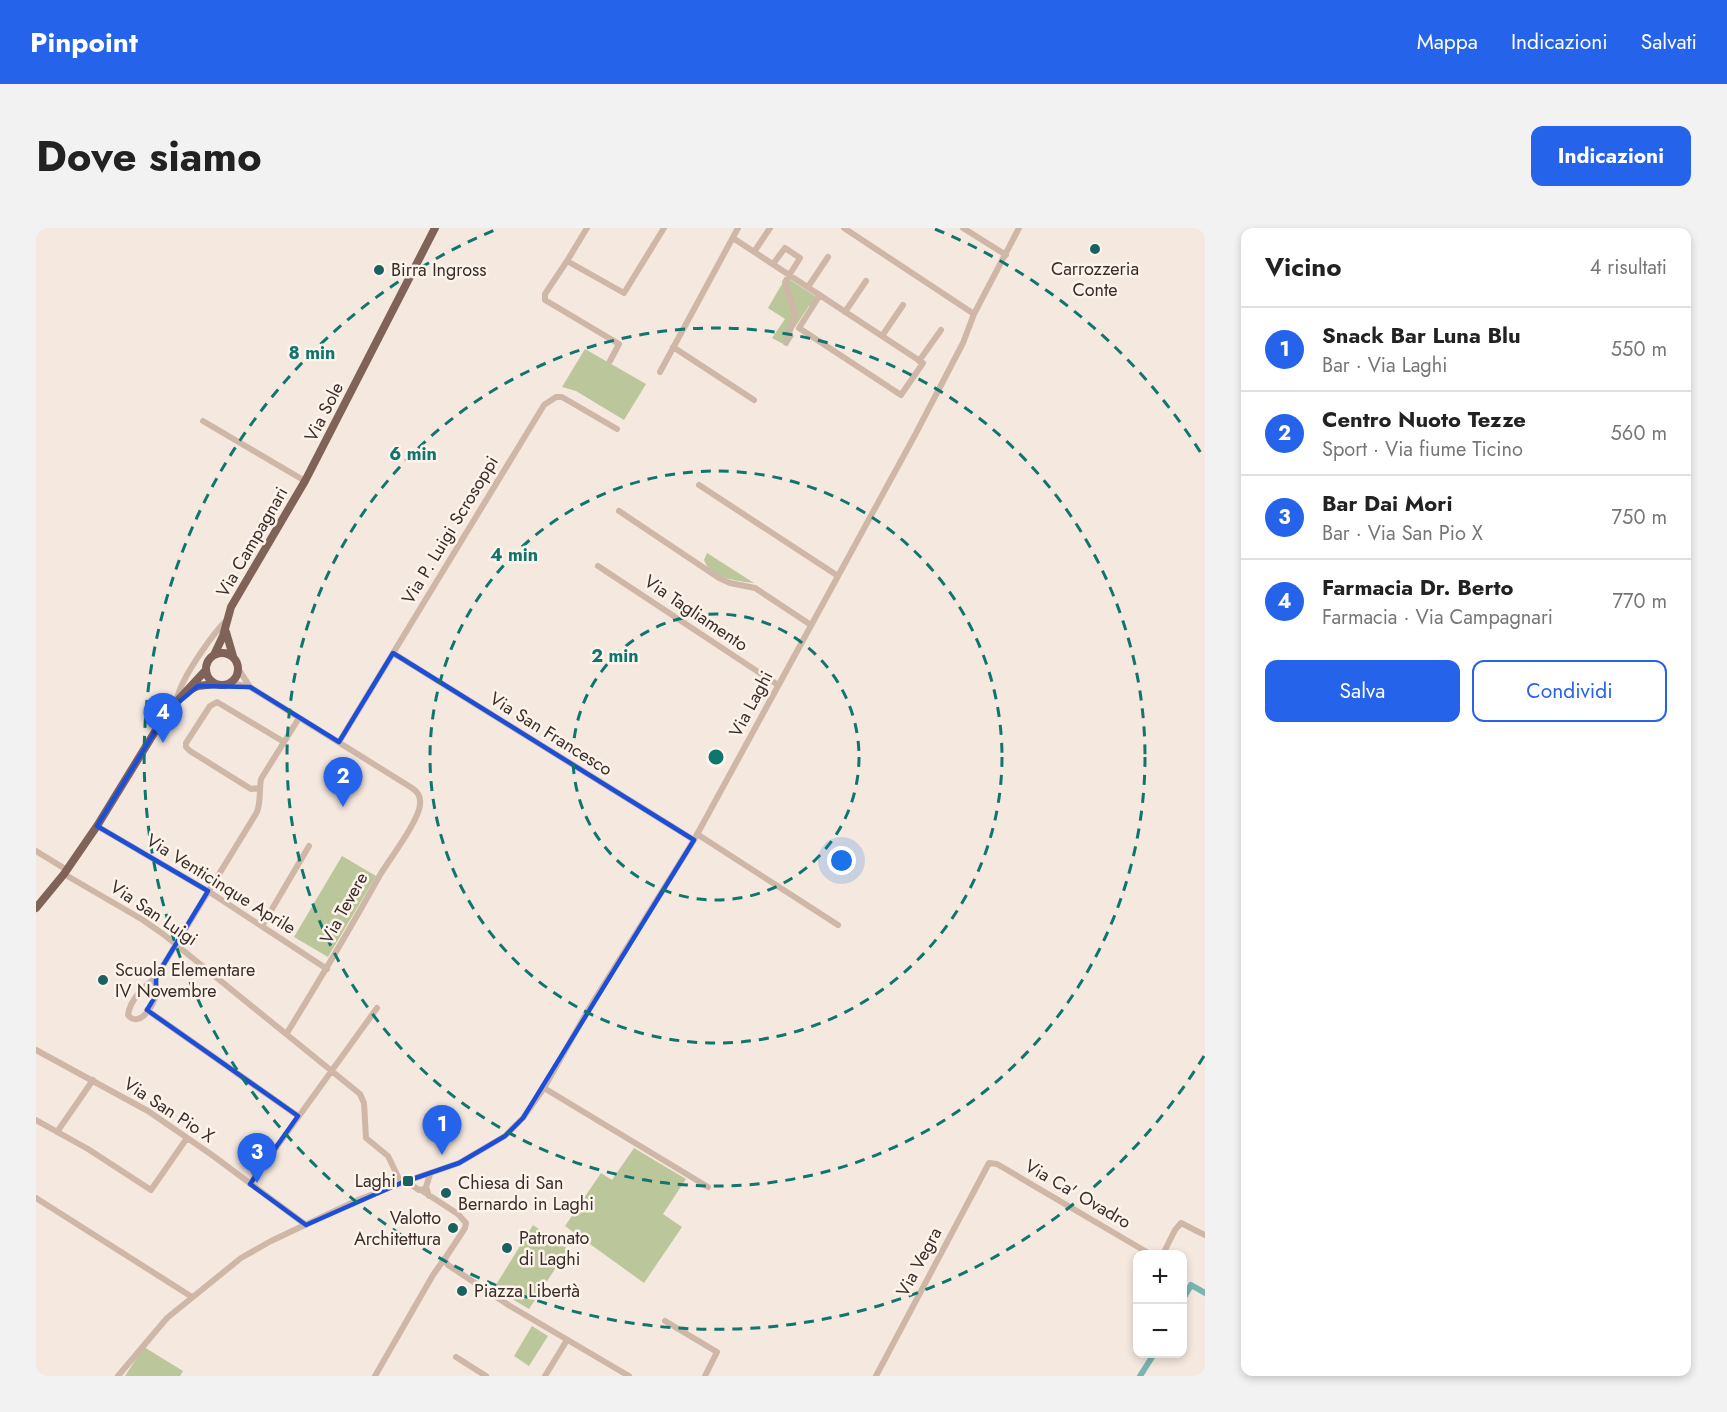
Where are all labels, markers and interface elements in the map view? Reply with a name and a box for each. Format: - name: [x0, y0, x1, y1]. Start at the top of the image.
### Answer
- text: Pinpoint: [30, 22, 138, 63]
- text: Mappa: [1417, 27, 1478, 57]
- text: Indicazioni: [1511, 27, 1608, 57]
- text: Salvati: [1641, 27, 1697, 57]
- text: Dove siamo: [36, 126, 262, 187]
- button: Indicazioni: [1531, 126, 1691, 186]
- marker: Carrozzeria Conte: [1088, 242, 1102, 256]
- text: Vicino: [1265, 248, 1342, 286]
- text: 4 risultati: [1590, 253, 1667, 282]
- place label: Carrozzeria Conte: [1051, 256, 1139, 303]
- place label: Birra Ingross: [391, 257, 487, 283]
- marker: Birra Ingross: [372, 263, 386, 277]
- text: Snack Bar Luna Blu: [1322, 319, 1521, 351]
- text: 1: [1279, 335, 1290, 364]
- text: 550 m: [1611, 335, 1667, 364]
- text: 8 min: [289, 340, 335, 366]
- text: Bar · Via Laghi: [1322, 351, 1447, 380]
- street label: Via Sole: [298, 378, 350, 446]
- text: Centro Nuoto Tezze: [1322, 403, 1526, 435]
- text: 2: [1278, 419, 1291, 448]
- text: 560 m: [1611, 419, 1667, 448]
- text: Sport · Via fiume Ticino: [1322, 435, 1523, 464]
- text: 6 min: [389, 441, 437, 467]
- street label: Via P. Luigi Scrosoppi: [395, 451, 505, 609]
- street label: Via Campagnari: [210, 482, 294, 602]
- text: Bar Dai Mori: [1322, 487, 1452, 519]
- text: 3: [1278, 503, 1291, 532]
- text: 750 m: [1612, 503, 1667, 532]
- text: Bar · Via San Pio X: [1322, 519, 1483, 548]
- text: 4 min: [490, 542, 538, 568]
- street label: Via Tagliamento: [639, 569, 753, 658]
- text: Farmacia Dr. Berto: [1322, 571, 1513, 603]
- text: 4: [1278, 587, 1291, 616]
- text: 770 m: [1612, 587, 1667, 616]
- text: Farmacia · Via Campagnari: [1322, 603, 1553, 632]
- text: 2 min: [591, 643, 639, 669]
- button: Salva: [1265, 660, 1460, 722]
- button: Condividi: [1472, 660, 1667, 722]
- street label: Via Laghi: [723, 666, 779, 742]
- street label: Via San Francesco: [485, 686, 618, 782]
- pin: 4: [144, 694, 182, 743]
- centre of rings: [706, 747, 726, 767]
- pin: 2: [324, 758, 362, 807]
- street label: Via Venticinque Aprile: [141, 827, 301, 941]
- your location: [827, 846, 856, 875]
- street label: Via Tevere: [314, 867, 374, 949]
- street label: Via San Luigi: [105, 874, 203, 952]
- place label: Scuola Elementare IV Novembre: [115, 957, 255, 1004]
- marker: Scuola Elementare IV Novembre: [96, 973, 110, 987]
- street label: Via San Pio X: [118, 1071, 220, 1149]
- pin: 1: [422, 1106, 462, 1155]
- pin: 3: [238, 1134, 276, 1183]
- street label: Via Ca' Ovadro: [1020, 1153, 1136, 1235]
- place label: Laghi: [355, 1168, 396, 1194]
- place label: Chiesa di San Bernardo in Laghi: [458, 1170, 594, 1217]
- marker: Laghi: [401, 1174, 415, 1188]
- marker: Chiesa di San Bernardo in Laghi: [439, 1186, 453, 1200]
- place label: Valotto Architettura: [354, 1205, 441, 1252]
- marker: Valotto Architettura: [446, 1221, 460, 1235]
- street label: Via Vegra: [890, 1223, 948, 1301]
- place label: Patronato di Laghi: [519, 1225, 589, 1272]
- marker: Patronato di Laghi: [500, 1241, 514, 1255]
- map controls: [1133, 1250, 1187, 1358]
- button: +: [1133, 1250, 1187, 1304]
- place label: Piazza Libertà: [474, 1278, 580, 1304]
- marker: Piazza Libertà: [455, 1284, 469, 1298]
- button: −: [1133, 1304, 1187, 1358]

